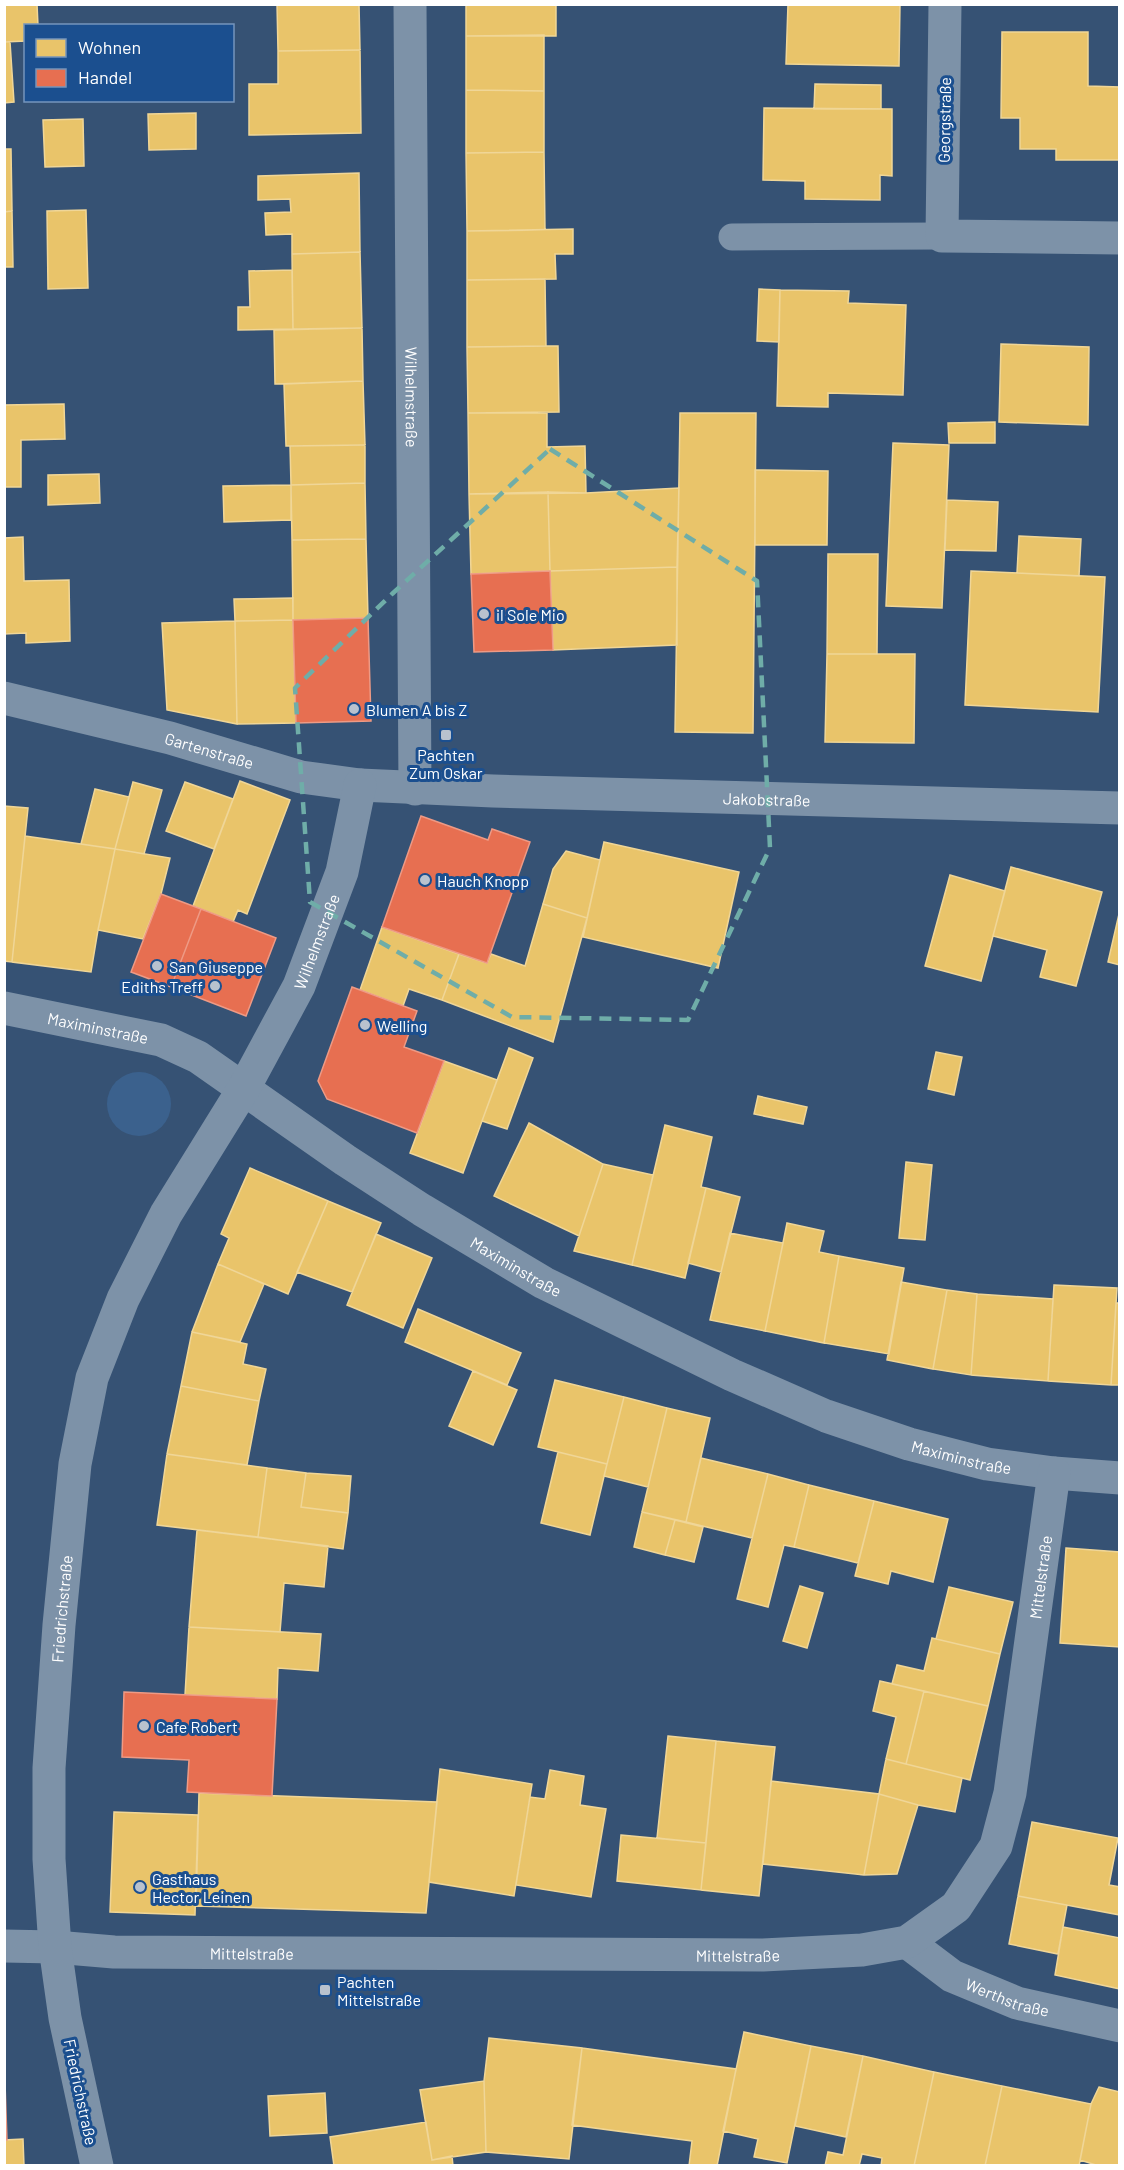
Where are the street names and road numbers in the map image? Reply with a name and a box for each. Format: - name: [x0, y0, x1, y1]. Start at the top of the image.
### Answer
- street label: Georgstraße: [934, 77, 954, 163]
- street label: Wilhelmstraße: [403, 347, 422, 447]
- street label: Gartenstraße: [163, 728, 256, 772]
- street label: Jakobstraße: [723, 788, 811, 809]
- street label: Wilhelmstraße: [289, 891, 342, 992]
- street label: Maximinstraße: [46, 1008, 150, 1047]
- street label: Maximinstraße: [467, 1232, 565, 1300]
- street label: Maximinstraße: [910, 1436, 1013, 1477]
- street label: Mittelstraße: [1025, 1534, 1055, 1620]
- street label: Friedrichstraße: [47, 1554, 75, 1663]
- street label: Mittelstraße: [210, 1943, 294, 1962]
- street label: Mittelstraße: [696, 1945, 780, 1965]
- street label: Werthstraße: [963, 1973, 1051, 2019]
- street label: Friedrichstraße: [60, 2037, 102, 2147]

